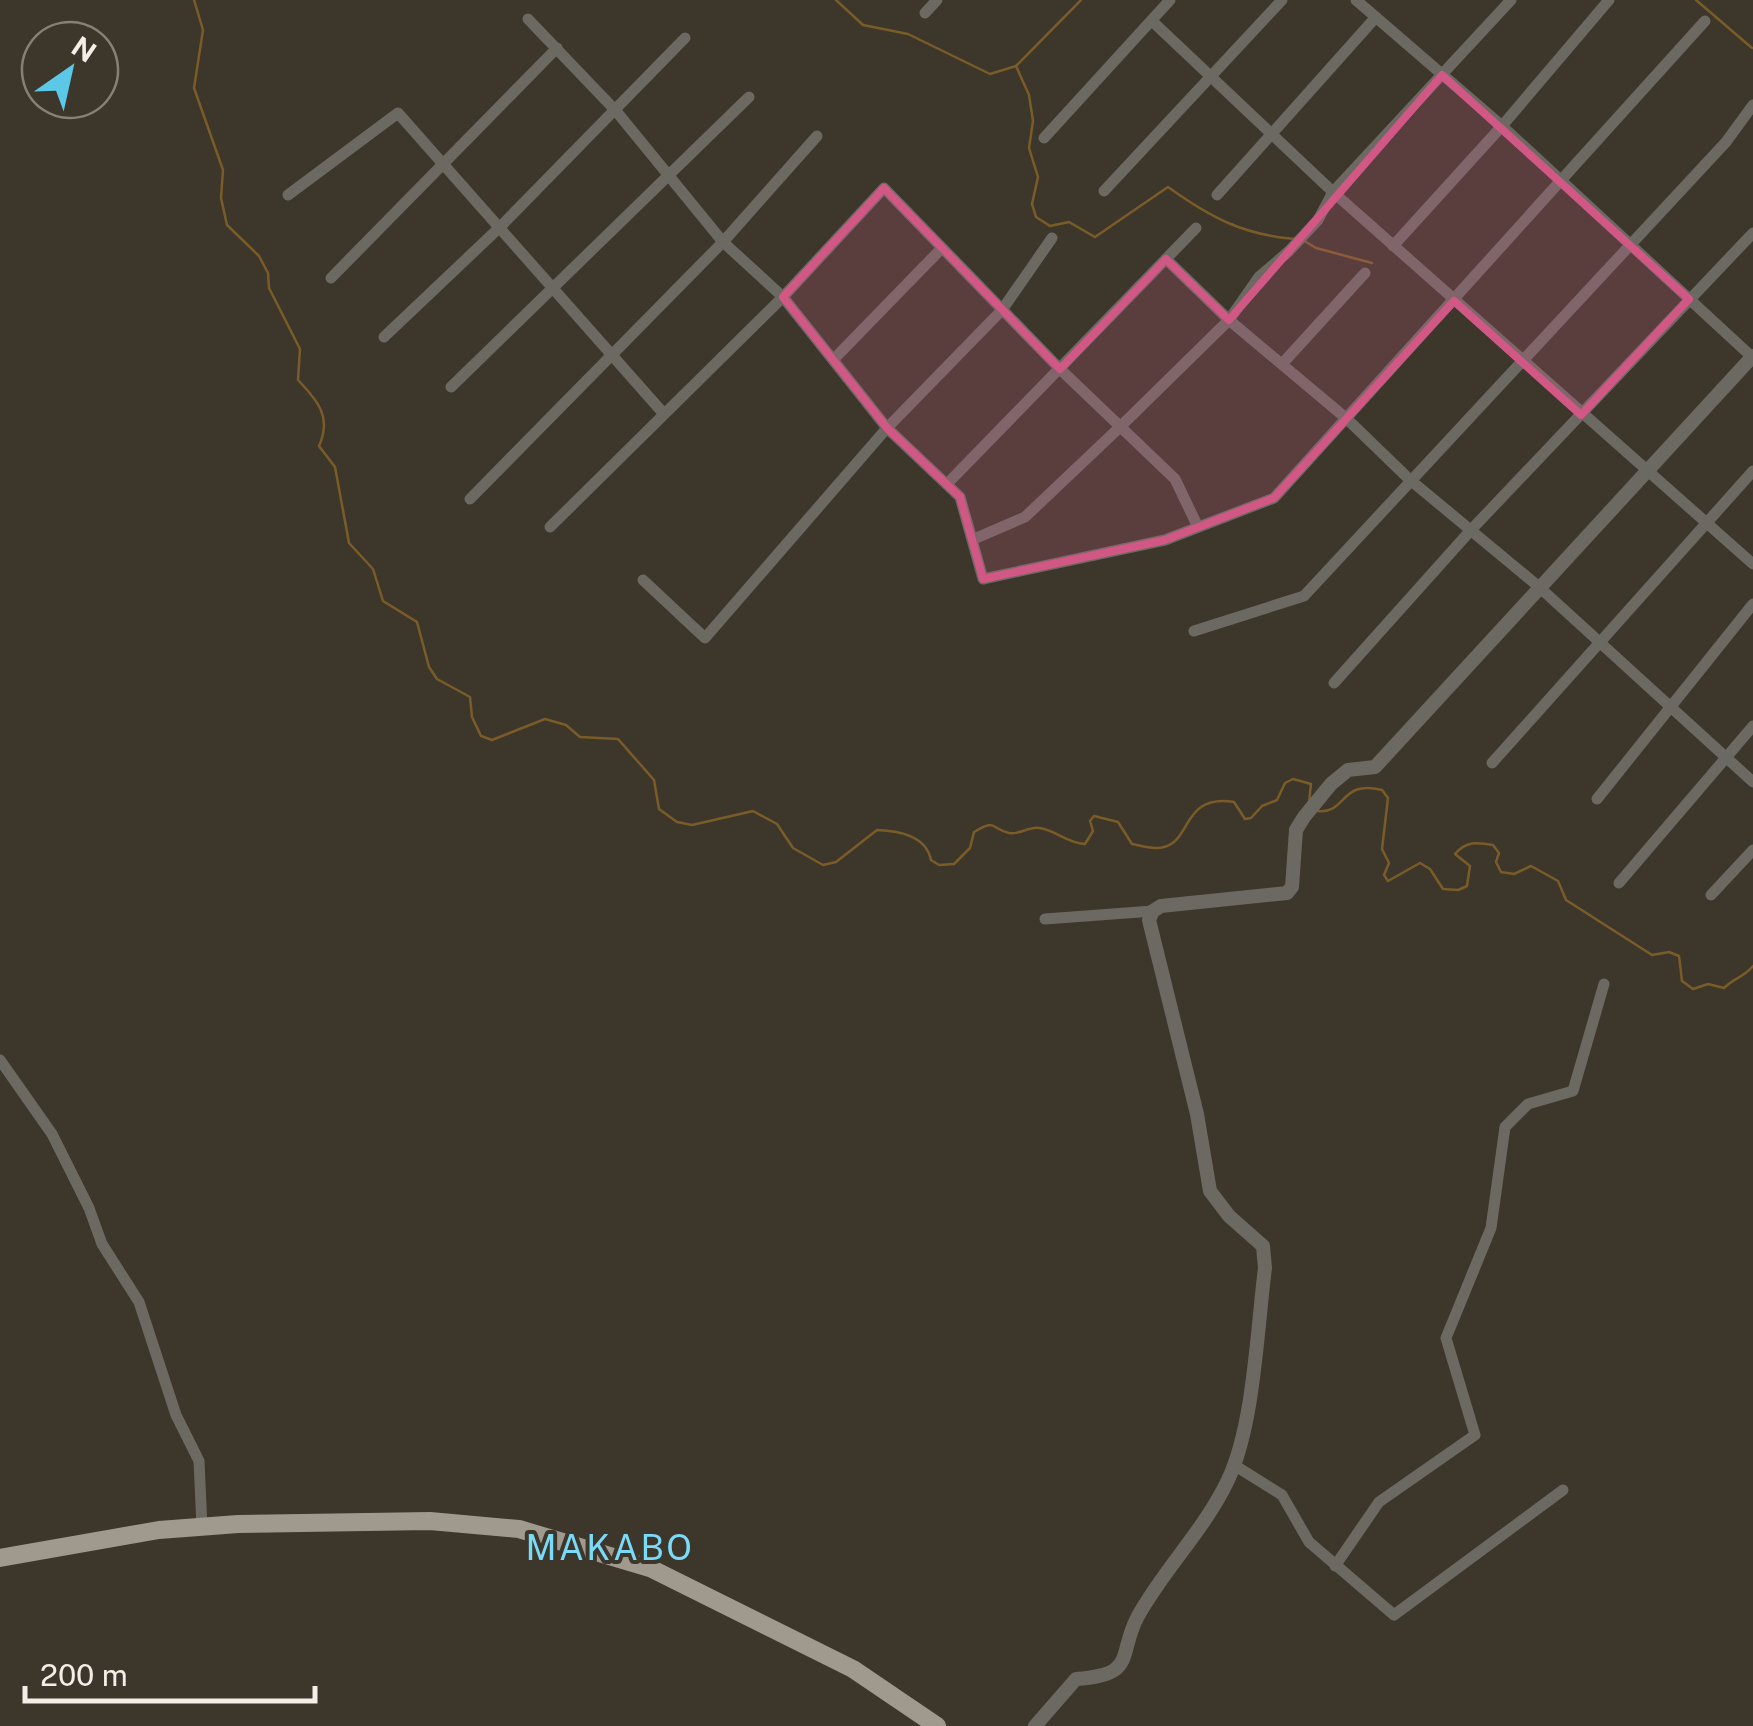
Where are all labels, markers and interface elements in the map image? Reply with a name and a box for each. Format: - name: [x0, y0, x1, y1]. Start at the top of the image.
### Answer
- north arrow: [20, 20, 120, 120]
- text: N: [66, 29, 103, 69]
- district label: MAKABO: [525, 1527, 695, 1568]
- scale bar: [25, 1641, 315, 1703]
- text: 200 m: [40, 1657, 128, 1693]

